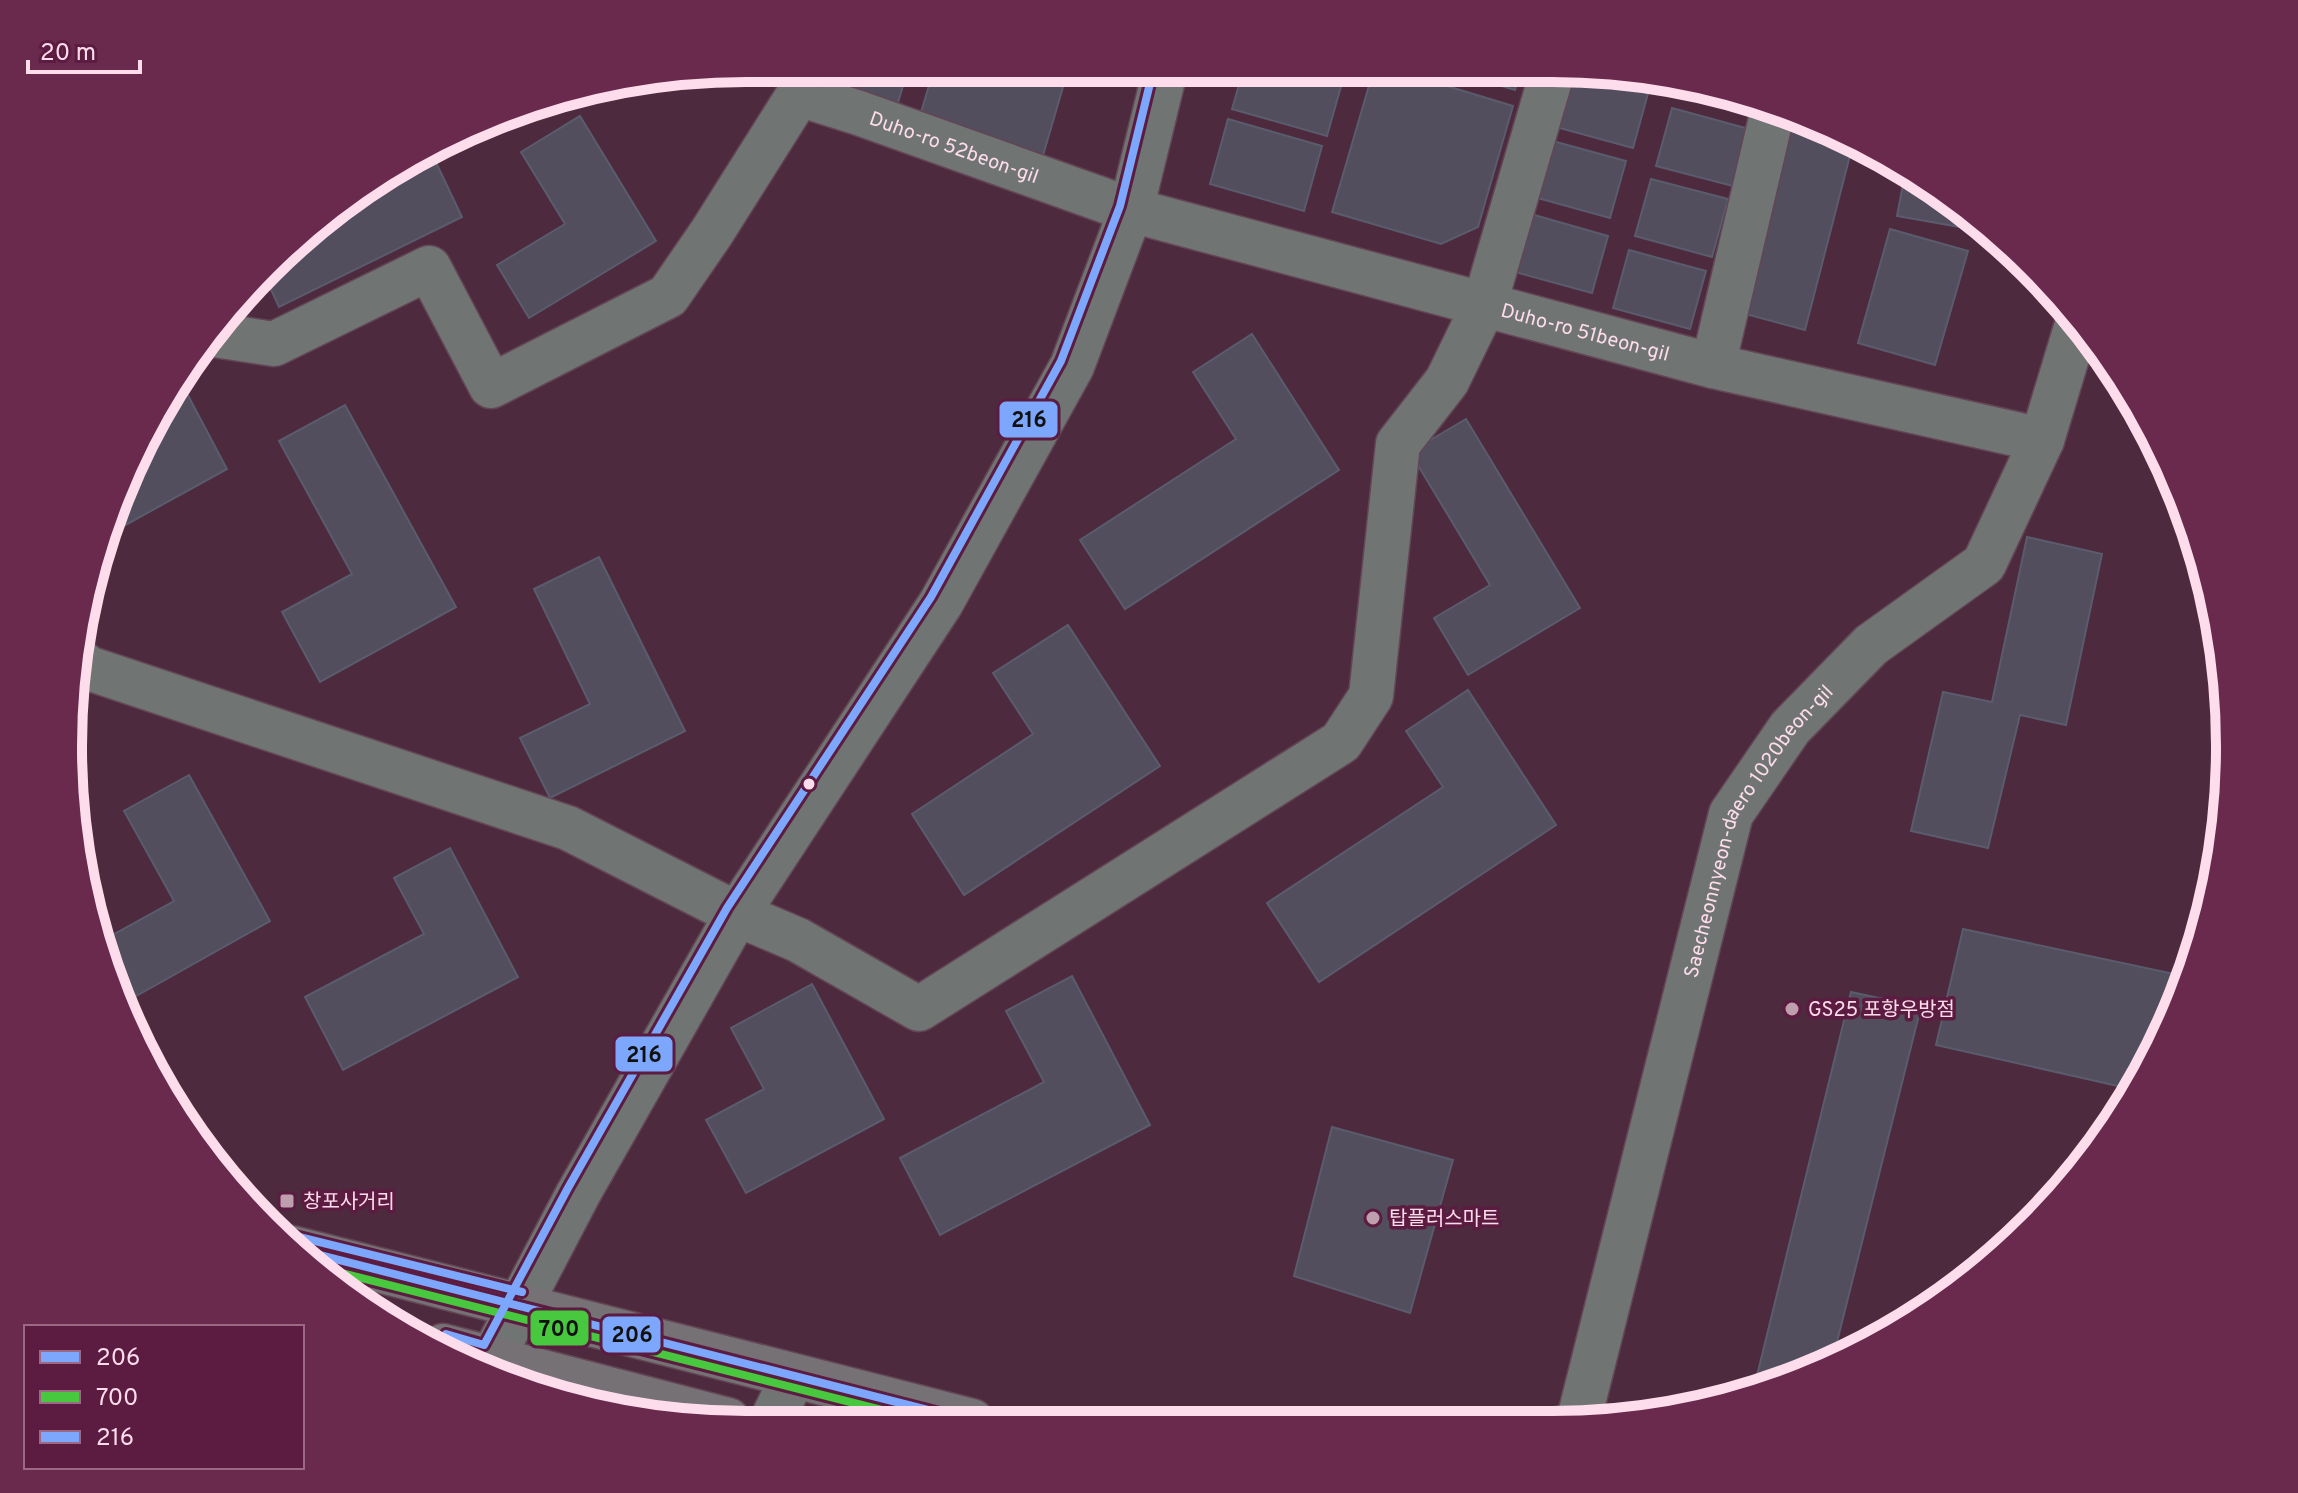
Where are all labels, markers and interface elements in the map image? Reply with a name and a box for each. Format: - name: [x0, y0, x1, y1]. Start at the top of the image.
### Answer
- scale bar: [28, 24, 140, 74]
- text: 20 m: [40, 39, 96, 69]
- street label: Duho-ro 52beon-gil: [865, 107, 1042, 191]
- street label: Duho-ro 51beon-gil: [1498, 299, 1672, 369]
- line badge: 216: [998, 400, 1059, 439]
- text: 216: [1011, 408, 1047, 435]
- street label: Saecheonnyeon-daero 1020beon-gil: [1679, 680, 1840, 981]
- unlabelled marker: [801, 776, 817, 792]
- place label: GS25 포항우방점: [1808, 998, 1955, 1024]
- marker: GS25 포항우방점: [1783, 1000, 1801, 1018]
- line badge: 216: [614, 1035, 674, 1073]
- text: 216: [626, 1043, 662, 1070]
- place label: 창포사거리: [303, 1190, 395, 1216]
- marker: 창포사거리: [278, 1192, 296, 1210]
- place label: 탑플러스마트: [1389, 1207, 1499, 1233]
- marker: 탑플러스마트: [1364, 1209, 1382, 1227]
- line badge: 700: [529, 1309, 590, 1347]
- line badge: 206: [601, 1315, 662, 1354]
- text: 700: [539, 1317, 579, 1344]
- text: 206: [611, 1323, 653, 1350]
- legend: [24, 1325, 304, 1469]
- text: 206: [96, 1344, 140, 1374]
- text: 700: [96, 1384, 138, 1414]
- text: 216: [96, 1424, 134, 1454]

